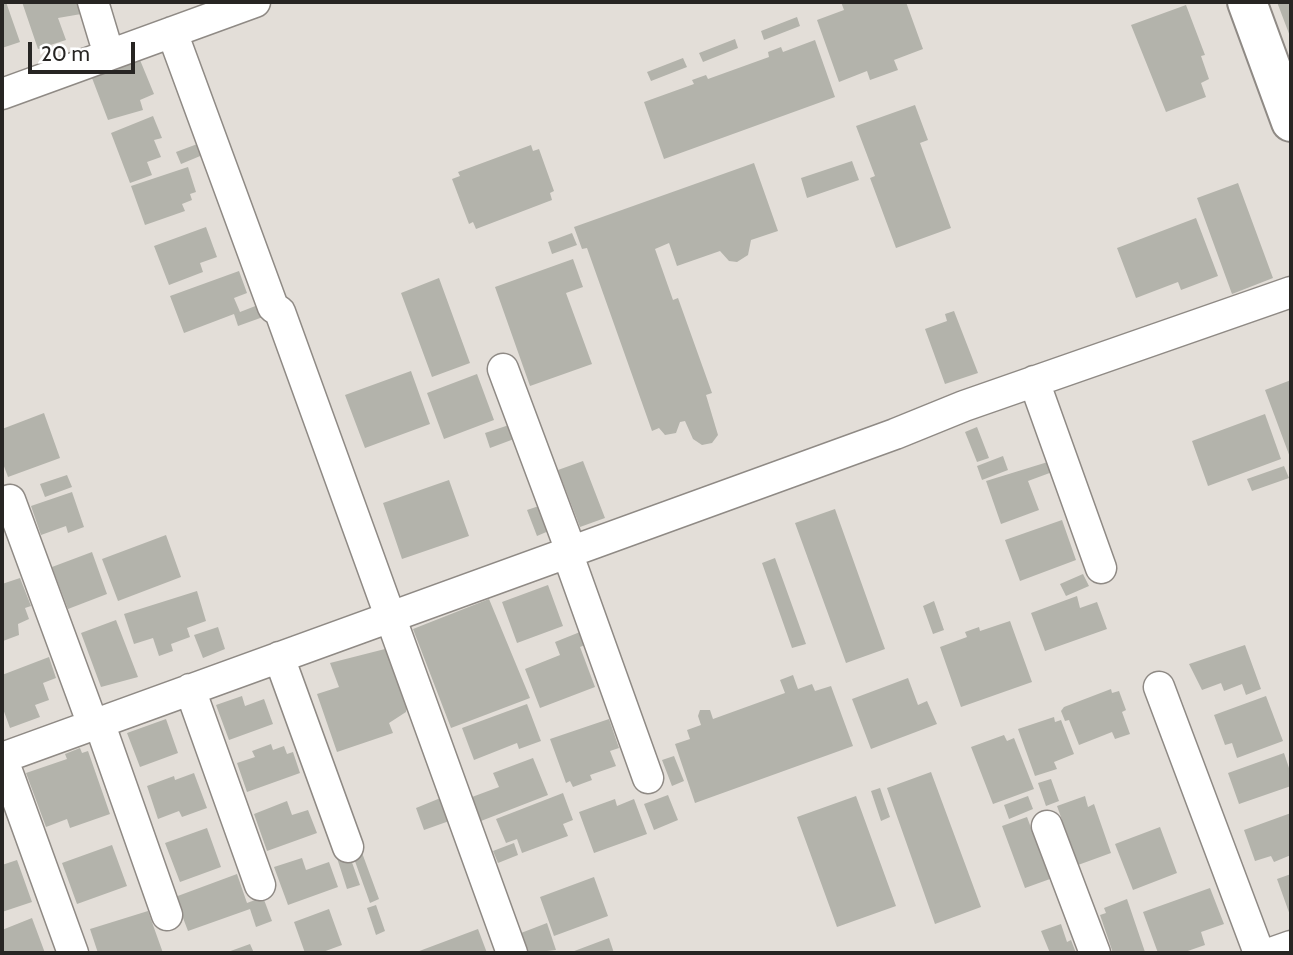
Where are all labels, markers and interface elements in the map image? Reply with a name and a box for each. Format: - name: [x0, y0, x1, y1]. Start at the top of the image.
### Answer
- scale bar: [32, 28, 138, 72]
- text: 20 m: [41, 41, 90, 66]

